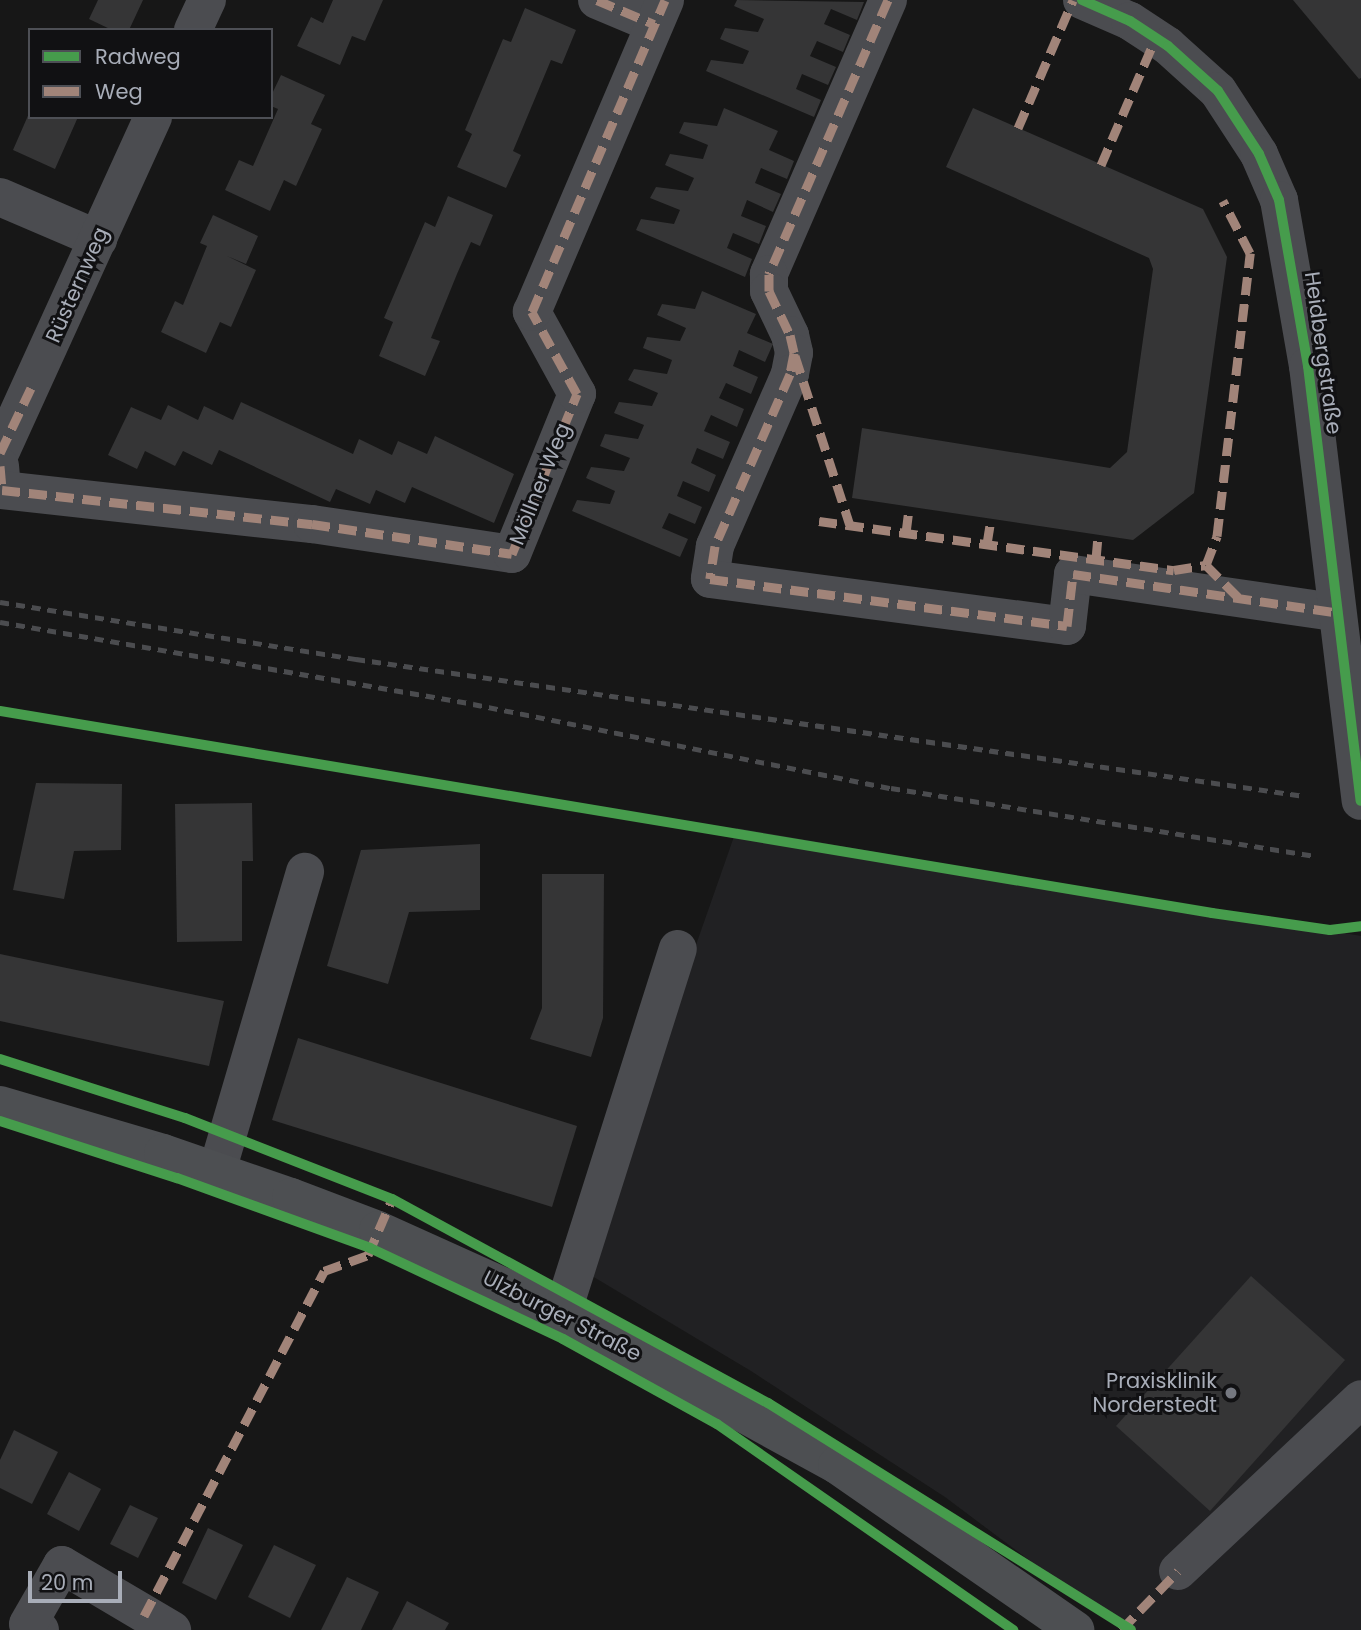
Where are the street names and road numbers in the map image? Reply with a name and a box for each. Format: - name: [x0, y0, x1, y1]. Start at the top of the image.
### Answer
- street label: Rüsternweg: [40, 223, 114, 347]
- street label: Heidbergstraße: [1299, 270, 1347, 436]
- street label: Möllner Weg: [504, 419, 576, 549]
- street label: Ulzburger Straße: [479, 1265, 645, 1367]

